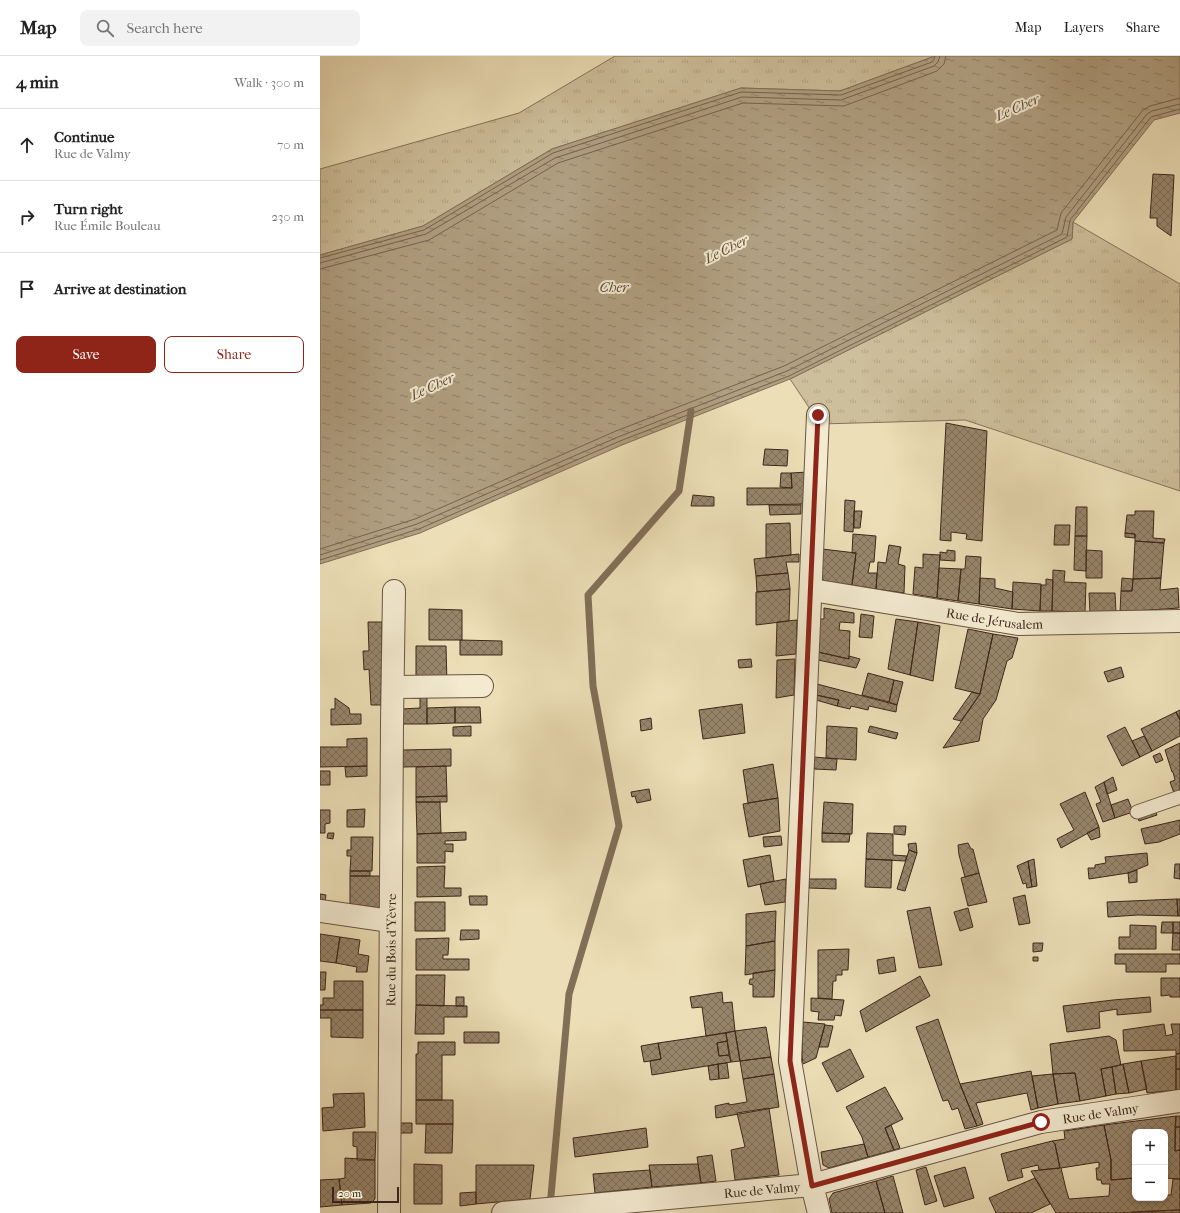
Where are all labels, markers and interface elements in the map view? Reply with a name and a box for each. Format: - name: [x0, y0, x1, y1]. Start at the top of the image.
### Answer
- search box: [80, 10, 360, 46]
- text: Map: [20, 17, 56, 39]
- icon: search: [94, 17, 116, 39]
- text: Search here: [126, 19, 203, 37]
- text: Map: [1015, 19, 1042, 36]
- text: Layers: [1064, 19, 1104, 36]
- text: Share: [1126, 19, 1160, 36]
- text: 4 min: [16, 72, 59, 92]
- text: Walk · 300 m: [234, 75, 304, 90]
- water label: Le Cher: [992, 90, 1043, 125]
- text: Continue: [54, 128, 114, 146]
- icon: ahead: [16, 134, 38, 156]
- text: 70 m: [277, 137, 304, 152]
- text: Rue de Valmy: [54, 146, 131, 161]
- text: Turn right: [54, 200, 123, 218]
- icon: right: [16, 206, 38, 228]
- text: 230 m: [271, 209, 304, 224]
- text: Rue Émile Bouleau: [54, 218, 161, 233]
- water label: Le Cher: [701, 231, 752, 268]
- icon: arrive: [16, 278, 38, 300]
- water label: Cher: [600, 279, 630, 296]
- text: Arrive at destination: [54, 280, 186, 298]
- button: Save: [16, 336, 156, 373]
- button: Share: [164, 336, 304, 373]
- water label: Le Cher: [407, 368, 458, 404]
- route end: [809, 406, 827, 424]
- street label: Rue de Jérusalem: [945, 605, 1043, 632]
- street label: Rue du Bois d'Yèvre: [383, 893, 399, 1007]
- street label: Rue de Valmy: [1062, 1100, 1141, 1127]
- route start: [1032, 1113, 1050, 1131]
- map controls: [1132, 1129, 1168, 1201]
- button: +: [1132, 1129, 1168, 1165]
- button: −: [1132, 1165, 1168, 1201]
- street label: Rue de Valmy: [723, 1179, 802, 1201]
- scale bar: [332, 1185, 399, 1204]
- text: 20 m: [338, 1187, 361, 1200]

